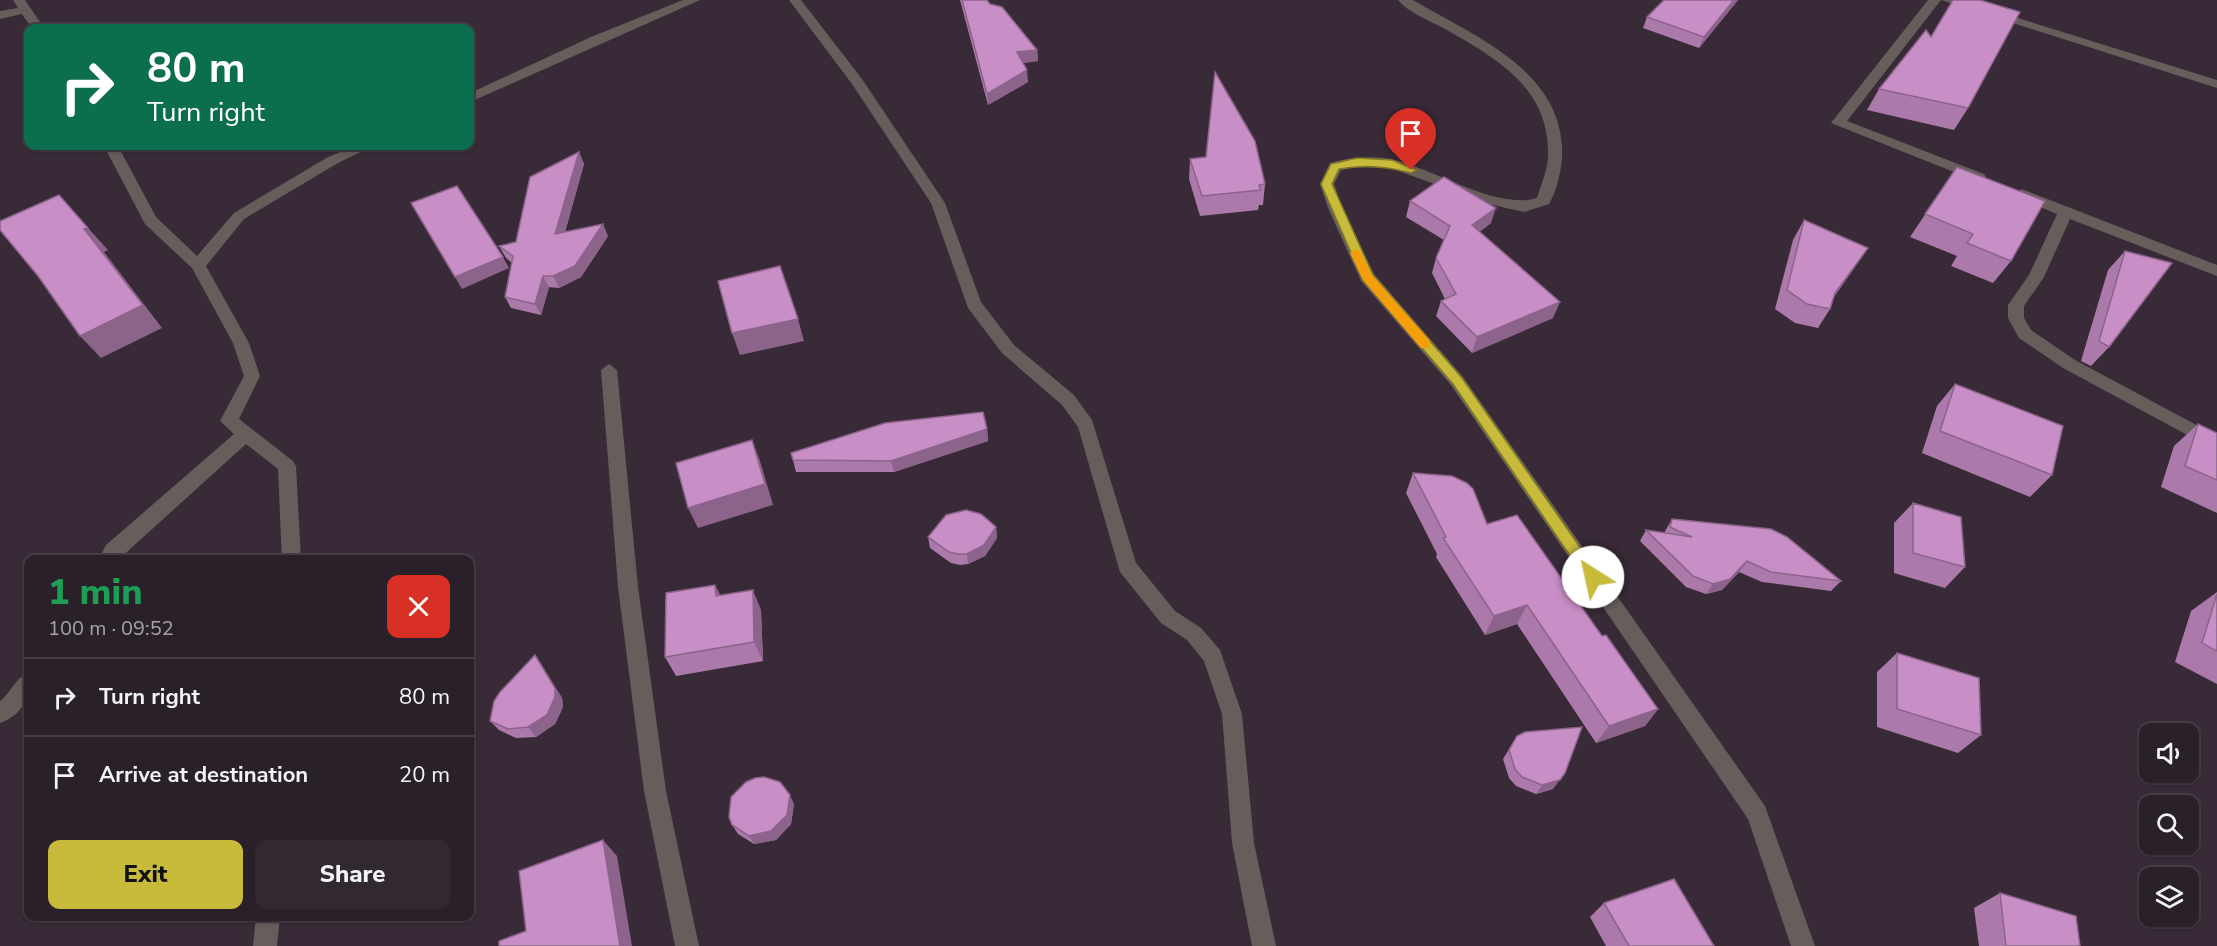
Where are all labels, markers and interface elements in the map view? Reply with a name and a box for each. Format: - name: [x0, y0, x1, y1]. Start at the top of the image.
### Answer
- text: 80 m: [147, 40, 246, 97]
- icon: right: [48, 48, 126, 126]
- text: Turn right: [147, 94, 265, 131]
- pin: [1385, 108, 1436, 170]
- icon: arrive: [1394, 117, 1427, 150]
- position arrow: [1561, 545, 1625, 609]
- text: 1 min: [48, 568, 143, 617]
- button: close: [387, 575, 450, 638]
- text: 100 m · 09:52: [48, 615, 174, 642]
- icon: right: [48, 681, 81, 714]
- text: Turn right: [99, 682, 200, 712]
- text: 80 m: [399, 682, 450, 712]
- map controls: [2139, 723, 2199, 927]
- button: sound: [2139, 723, 2199, 783]
- icon: arrive: [48, 759, 81, 792]
- text: Arrive at destination: [99, 760, 308, 790]
- text: 20 m: [399, 760, 450, 790]
- button: search: [2139, 795, 2199, 855]
- button: Exit: [48, 840, 243, 909]
- button: Share: [255, 840, 450, 909]
- button: layers: [2139, 867, 2199, 927]

